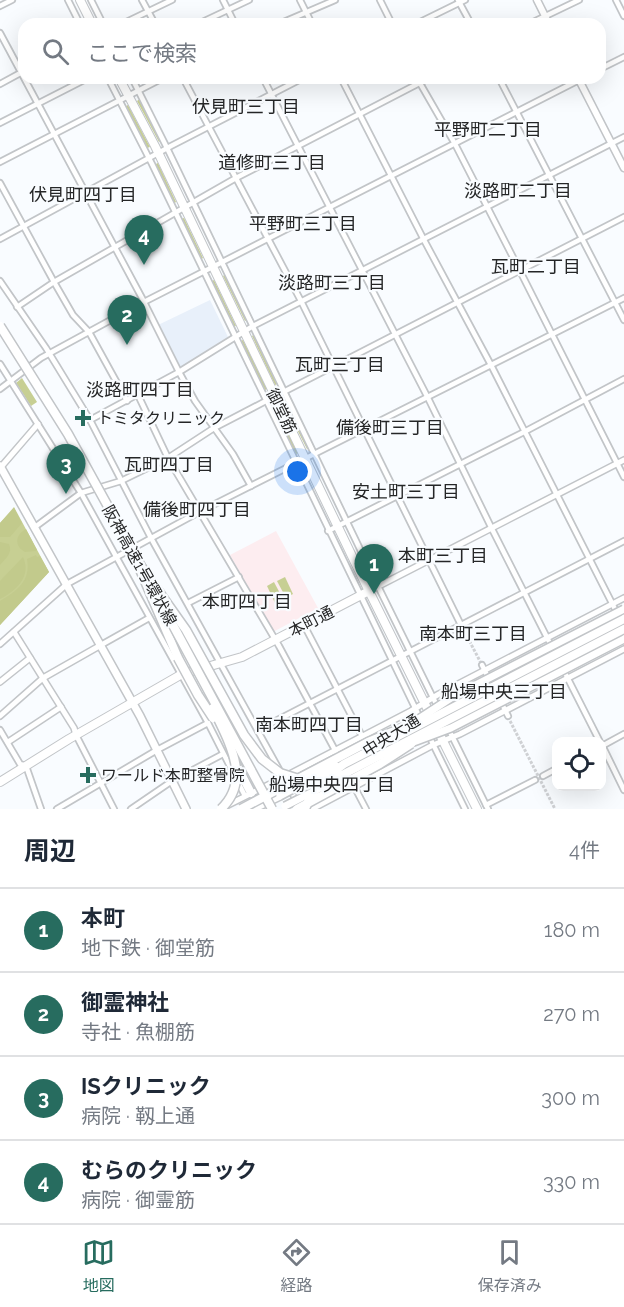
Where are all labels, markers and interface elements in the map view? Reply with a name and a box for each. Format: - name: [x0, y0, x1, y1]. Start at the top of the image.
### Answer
- search box: [18, 18, 606, 84]
- icon: search: [39, 35, 72, 68]
- text: ここで検索: [87, 40, 197, 66]
- district label: 伏見町三丁目: [192, 96, 300, 117]
- district label: 平野町二丁目: [434, 119, 542, 140]
- district label: 道修町三丁目: [218, 152, 326, 173]
- district label: 淡路町二丁目: [464, 180, 572, 201]
- district label: 伏見町四丁目: [29, 184, 137, 205]
- district label: 平野町三丁目: [249, 213, 357, 234]
- pin: 4: [124, 216, 164, 265]
- district label: 瓦町二丁目: [491, 256, 581, 277]
- district label: 淡路町三丁目: [278, 272, 386, 293]
- pin: 2: [108, 296, 146, 345]
- district label: 瓦町三丁目: [295, 354, 385, 375]
- district label: 淡路町四丁目: [86, 379, 194, 400]
- street label: 御堂筋: [262, 385, 301, 437]
- marker: トミタクリニック: [74, 409, 92, 427]
- place label: トミタクリニック: [97, 409, 225, 428]
- district label: 備後町三丁目: [336, 417, 444, 438]
- pin: 3: [46, 444, 86, 494]
- district label: 瓦町四丁目: [124, 454, 214, 475]
- your location: [283, 457, 312, 486]
- district label: 安土町三丁目: [352, 481, 460, 502]
- district label: 備後町四丁目: [143, 499, 251, 520]
- street label: 阪神高速1号環状線: [99, 502, 181, 629]
- pin: 1: [354, 544, 394, 594]
- district label: 本町三丁目: [398, 545, 488, 566]
- district label: 本町四丁目: [202, 591, 292, 612]
- street label: 本町通: [286, 602, 337, 641]
- district label: 南本町三丁目: [419, 623, 527, 644]
- district label: 船場中央三丁目: [441, 681, 567, 702]
- street label: 中央大通: [359, 710, 423, 760]
- district label: 南本町四丁目: [255, 714, 363, 735]
- map controls: [552, 737, 606, 791]
- button: locate: [552, 737, 606, 791]
- marker: ワールド本町整骨院: [79, 766, 97, 784]
- place label: ワールド本町整骨院: [101, 766, 245, 785]
- district label: 船場中央四丁目: [269, 774, 395, 795]
- text: 周辺: [24, 836, 76, 866]
- text: 4件: [569, 838, 600, 862]
- text: 本町: [81, 905, 125, 931]
- text: 1: [39, 918, 48, 942]
- text: 180 m: [544, 918, 600, 942]
- text: 地下鉄 · 御堂筋: [81, 936, 215, 960]
- text: 御霊神社: [81, 989, 169, 1015]
- text: 2: [38, 1002, 49, 1026]
- text: 270 m: [543, 1002, 600, 1026]
- text: 寺社 · 魚棚筋: [81, 1020, 195, 1044]
- text: ISクリニック: [81, 1073, 211, 1099]
- text: 3: [38, 1086, 49, 1110]
- text: 300 m: [541, 1086, 600, 1110]
- text: 病院 · 靱上通: [81, 1104, 195, 1128]
- text: むらのクリニック: [81, 1157, 257, 1183]
- text: 4: [38, 1170, 49, 1194]
- text: 330 m: [543, 1170, 600, 1194]
- text: 病院 · 御霊筋: [81, 1188, 195, 1212]
- tab: 地図: [82, 1236, 115, 1296]
- tab: 経路: [280, 1236, 313, 1296]
- tab: 保存済み: [478, 1236, 542, 1296]

